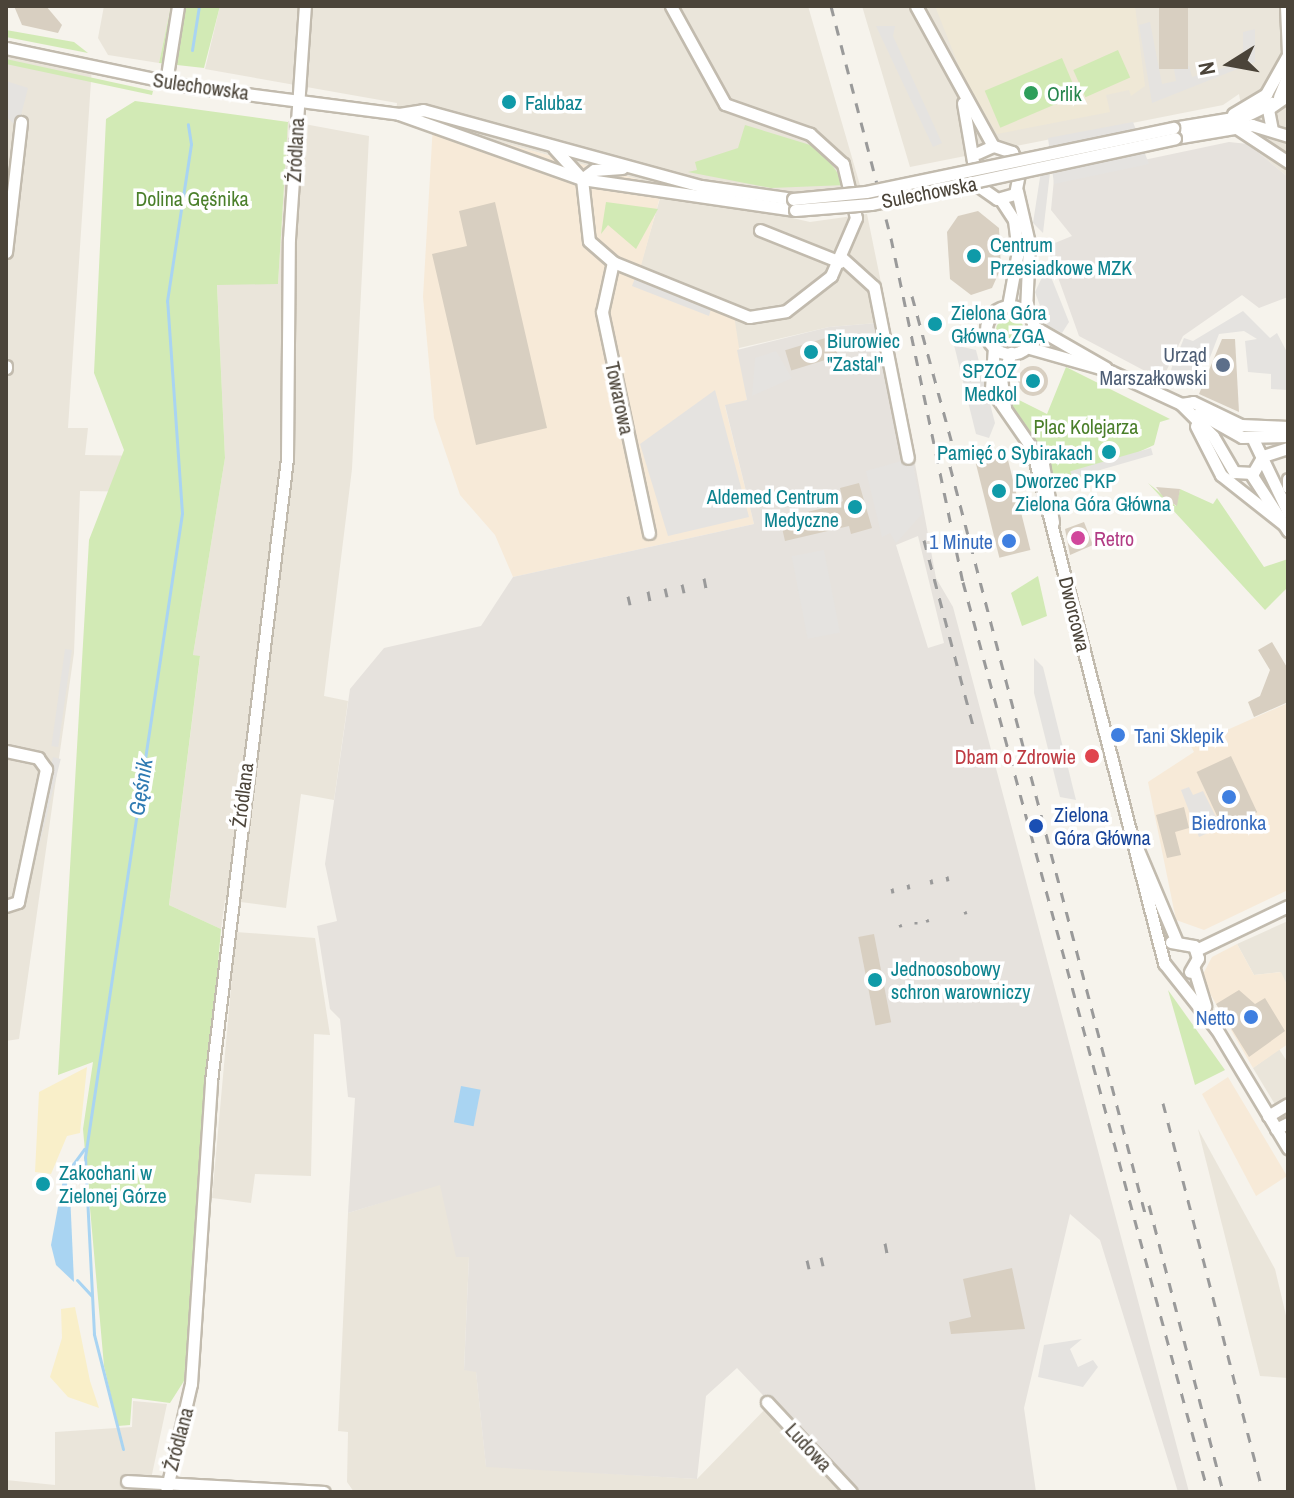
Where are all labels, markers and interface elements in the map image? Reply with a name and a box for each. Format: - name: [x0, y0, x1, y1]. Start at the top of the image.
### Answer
- north arrow: [1190, 24, 1270, 104]
- text: N: [1190, 59, 1222, 78]
- street label: Sulechowska: [151, 67, 251, 105]
- place label: Orlik: [1047, 81, 1082, 105]
- marker: Orlik: [1022, 84, 1040, 102]
- place label: Falubaz: [525, 90, 583, 114]
- marker: Falubaz: [500, 93, 518, 111]
- street label: Źródlana: [281, 117, 309, 183]
- street label: Sulechowska: [879, 171, 979, 213]
- park label: Dolina Gęśnika: [135, 186, 249, 210]
- place label: Centrum Przesiadkowe MZK: [990, 232, 1132, 279]
- marker: Centrum Przesiadkowe MZK: [965, 247, 983, 265]
- place label: Zielona Góra Główna ZGA: [951, 300, 1047, 347]
- marker: Zielona Góra Główna ZGA: [926, 315, 944, 333]
- place label: Biurowiec "Zastal": [827, 328, 900, 375]
- place label: Urząd Marszałkowski: [1099, 342, 1207, 389]
- marker: Biurowiec "Zastal": [802, 343, 820, 361]
- marker: Urząd Marszałkowski: [1214, 356, 1232, 374]
- place label: SPZOZ Medkol: [962, 358, 1017, 405]
- street label: Towarowa: [601, 359, 639, 437]
- marker: SPZOZ Medkol: [1024, 372, 1042, 390]
- park label: Plac Kolejarza: [1034, 414, 1138, 438]
- place label: Pamięć o Sybirakach: [937, 440, 1093, 464]
- marker: Pamięć o Sybirakach: [1100, 443, 1118, 461]
- place label: Dworzec PKP Zielona Góra Główna: [1015, 468, 1171, 515]
- marker: Dworzec PKP Zielona Góra Główna: [990, 482, 1008, 500]
- place label: Aldemed Centrum Medyczne: [707, 484, 839, 531]
- marker: Aldemed Centrum Medyczne: [846, 498, 864, 516]
- place label: Retro: [1094, 526, 1134, 550]
- place label: 1 Minute: [929, 529, 993, 553]
- marker: Retro: [1069, 529, 1087, 547]
- marker: 1 Minute: [1000, 532, 1018, 550]
- street label: Dworcowa: [1054, 574, 1096, 654]
- place label: Tani Sklepik: [1134, 723, 1224, 747]
- marker: Tani Sklepik: [1109, 726, 1127, 744]
- place label: Dbam o Zdrowie: [955, 744, 1076, 768]
- marker: Dbam o Zdrowie: [1083, 747, 1101, 765]
- water label: Gęśnik: [123, 757, 159, 817]
- street label: Źródlana: [226, 761, 258, 829]
- marker: Biedronka: [1220, 788, 1238, 806]
- place label: Zielona Góra Główna: [1054, 802, 1151, 849]
- place label: Biedronka: [1192, 810, 1266, 834]
- marker: Zielona Góra Główna: [1025, 815, 1047, 837]
- place label: Jednoosobowy schron warowniczy: [891, 956, 1030, 1003]
- marker: Jednoosobowy schron warowniczy: [866, 971, 884, 989]
- place label: Netto: [1196, 1005, 1235, 1029]
- marker: Netto: [1242, 1008, 1260, 1026]
- place label: Zakochani w Zielonej Górze: [59, 1160, 167, 1207]
- marker: Zakochani w Zielonej Górze: [34, 1175, 52, 1193]
- street label: Źródlana: [158, 1405, 198, 1473]
- street label: Ludowa: [781, 1418, 837, 1476]

